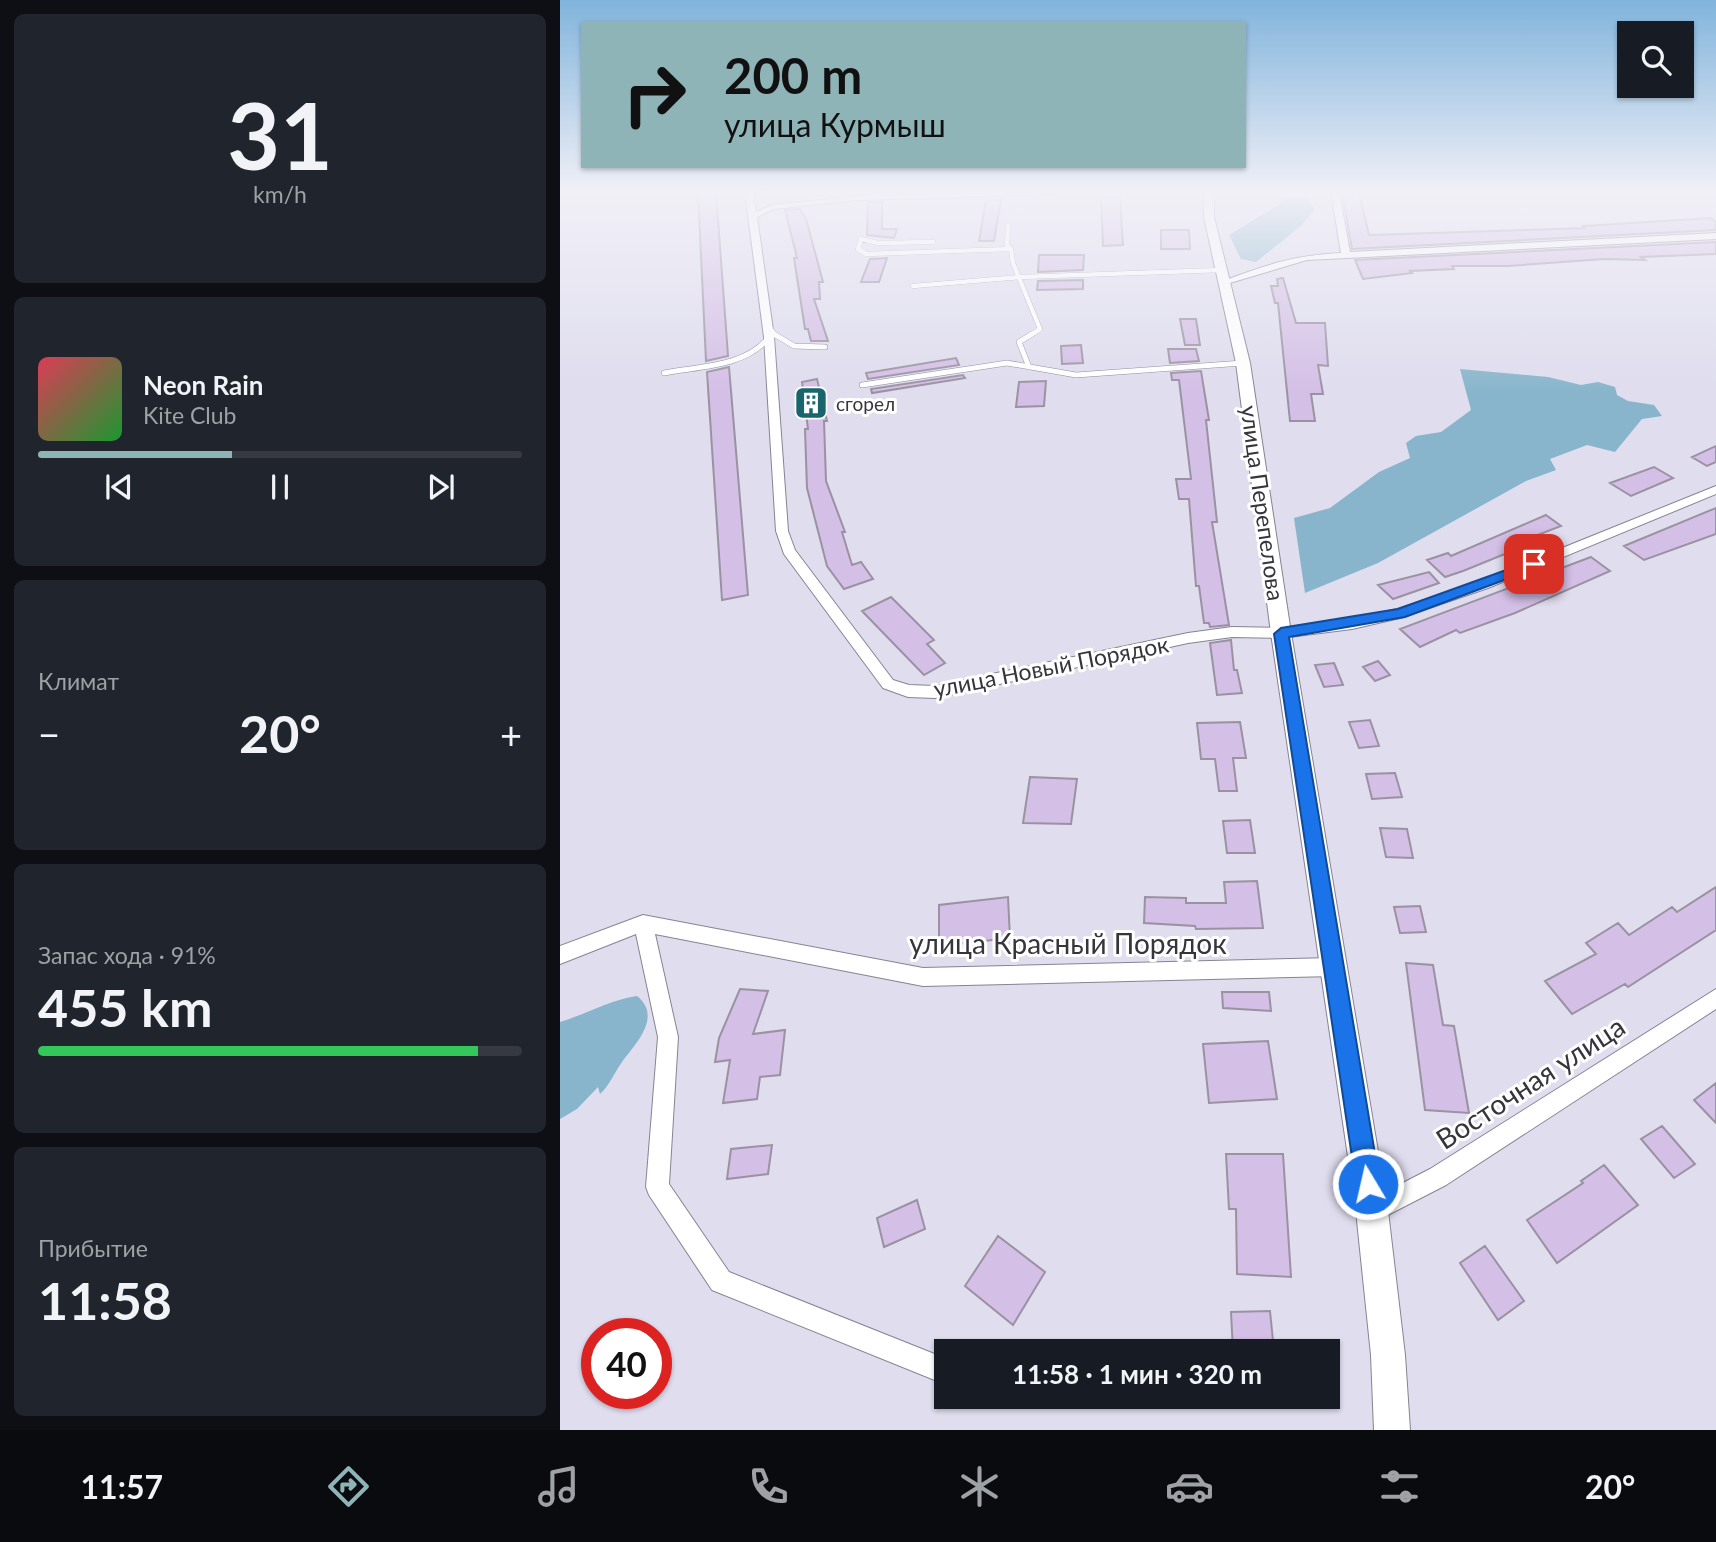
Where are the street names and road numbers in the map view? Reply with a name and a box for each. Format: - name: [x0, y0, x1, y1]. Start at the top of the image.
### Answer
- street label: улица Перепелова: [1235, 404, 1291, 602]
- street label: улица Новый Порядок: [931, 629, 1171, 703]
- street label: улица Красный Порядок: [909, 926, 1227, 960]
- street label: Восточная улица: [1429, 1008, 1631, 1156]

